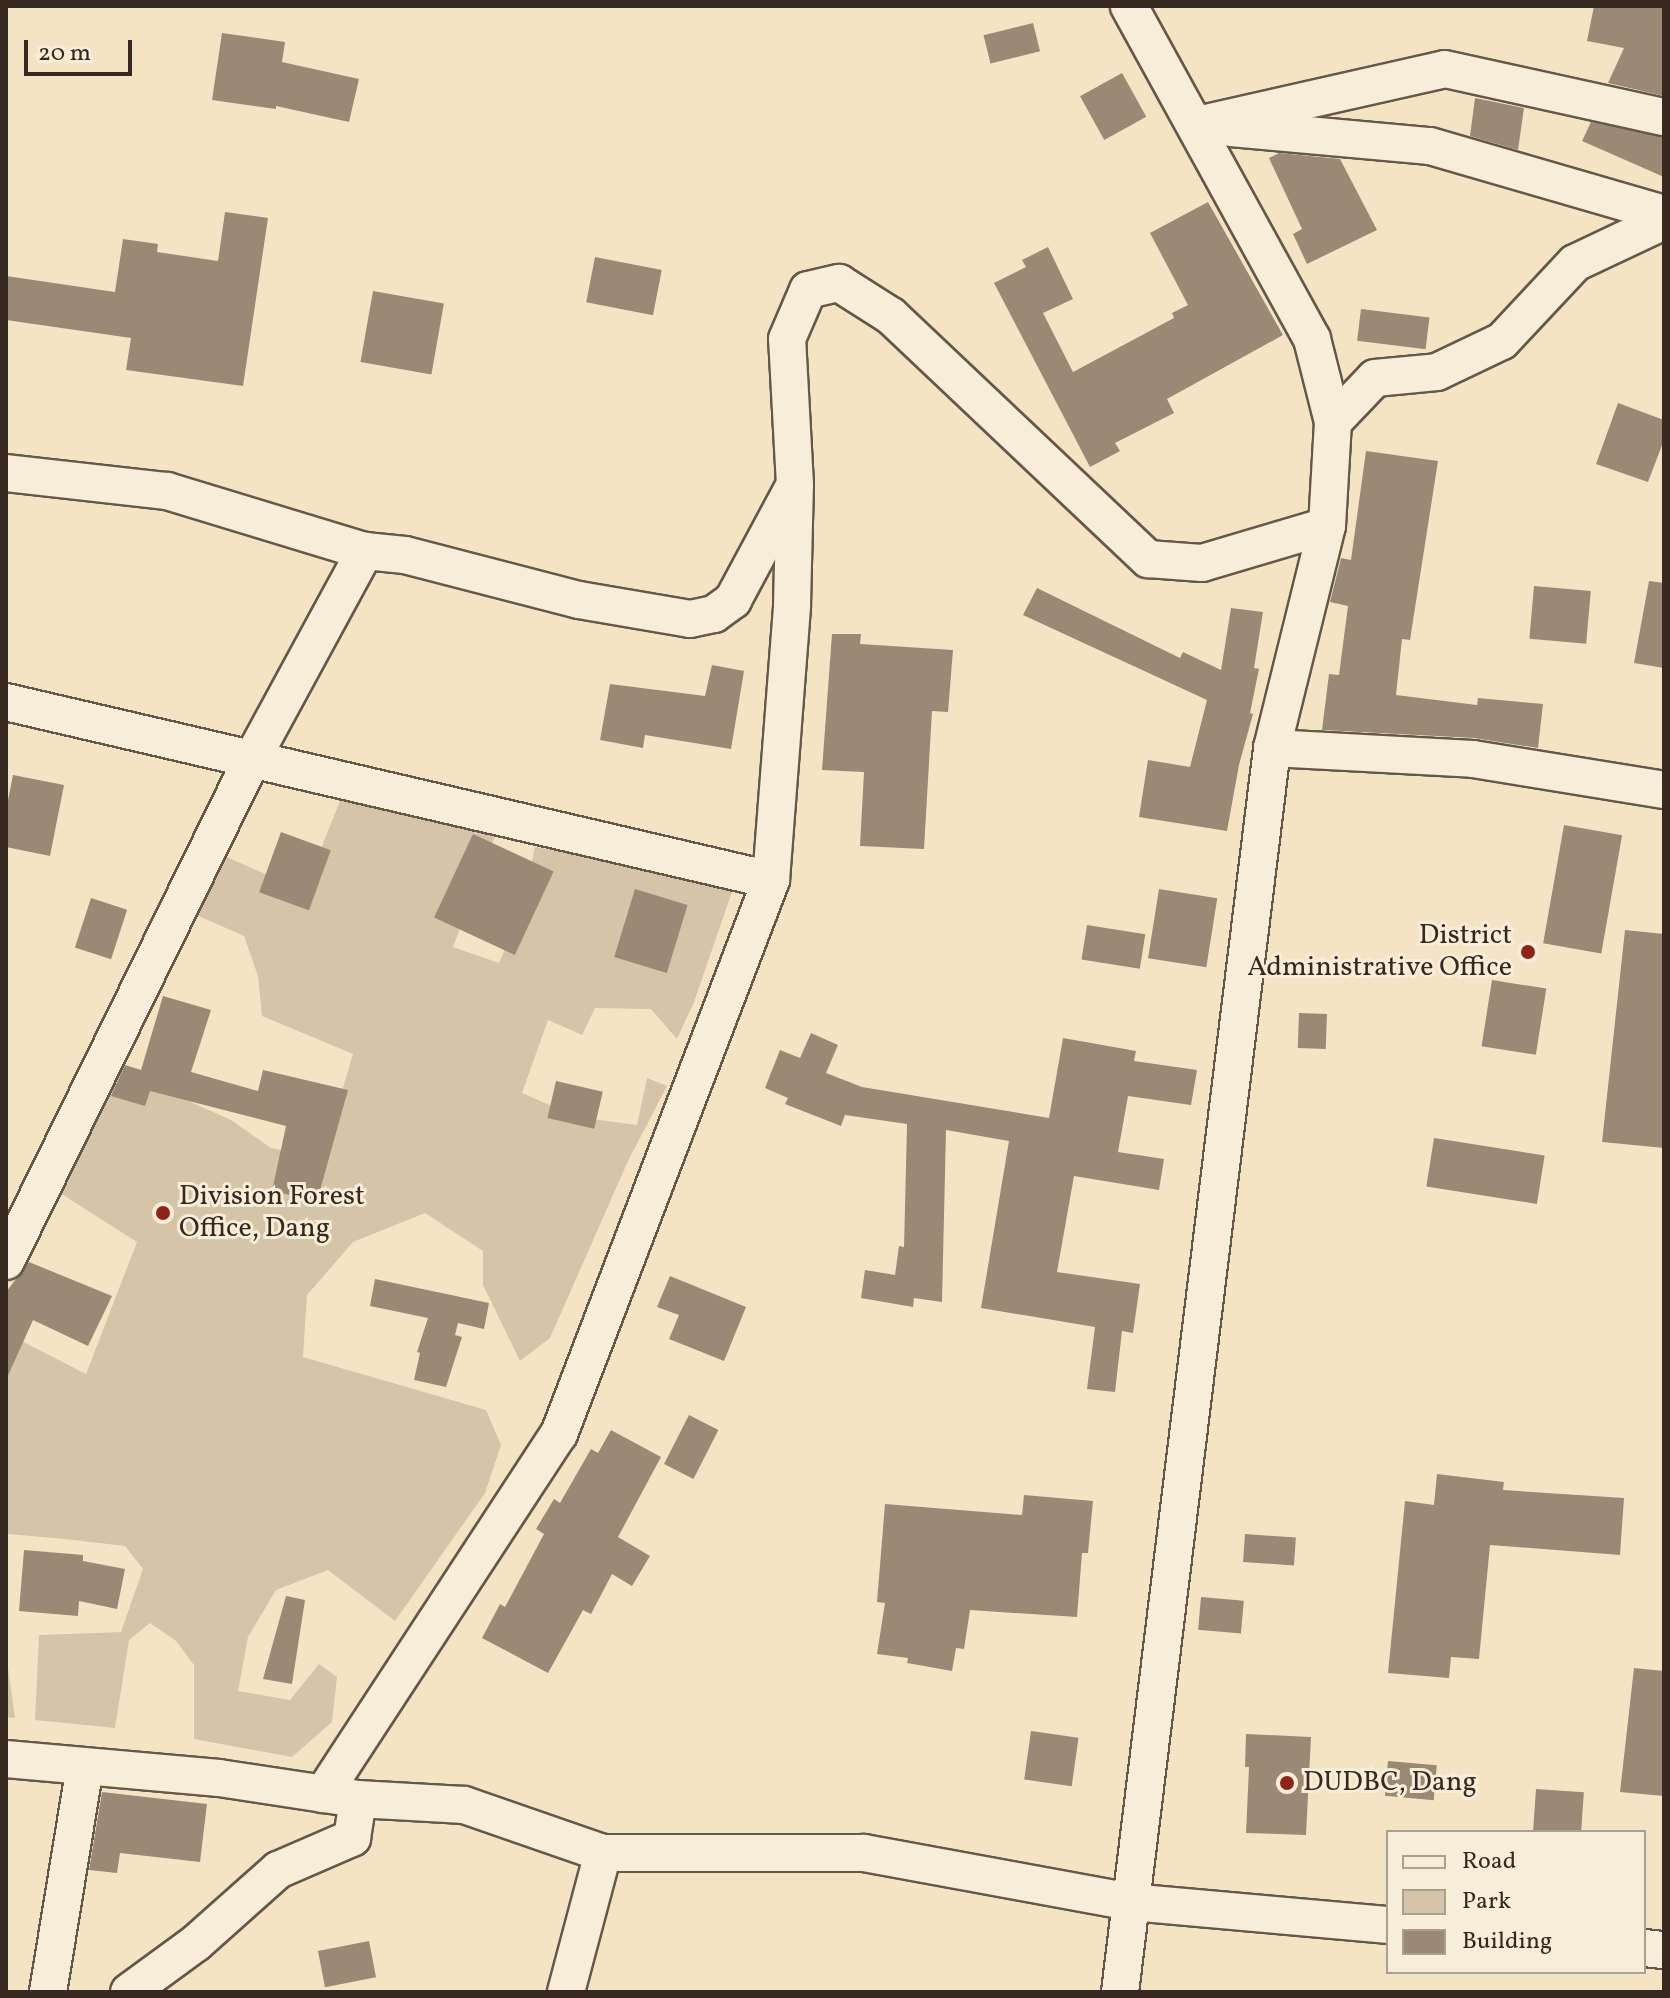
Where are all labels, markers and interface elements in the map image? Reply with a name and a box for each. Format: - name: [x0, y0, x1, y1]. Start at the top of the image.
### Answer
- scale bar: [28, 24, 136, 74]
- text: 20 m: [38, 37, 91, 71]
- place label: District Administrative Office: [1247, 919, 1512, 985]
- marker: District Administrative Office: [1519, 943, 1537, 961]
- place label: Division Forest Office, Dang: [179, 1180, 365, 1246]
- marker: Division Forest Office, Dang: [154, 1204, 172, 1222]
- place label: DUDBC, Dang: [1303, 1766, 1477, 1800]
- marker: DUDBC, Dang: [1278, 1774, 1296, 1792]
- legend: [1386, 1830, 1646, 1974]
- text: Road: [1462, 1845, 1516, 1879]
- text: Park: [1462, 1885, 1511, 1919]
- text: Building: [1462, 1925, 1552, 1959]

